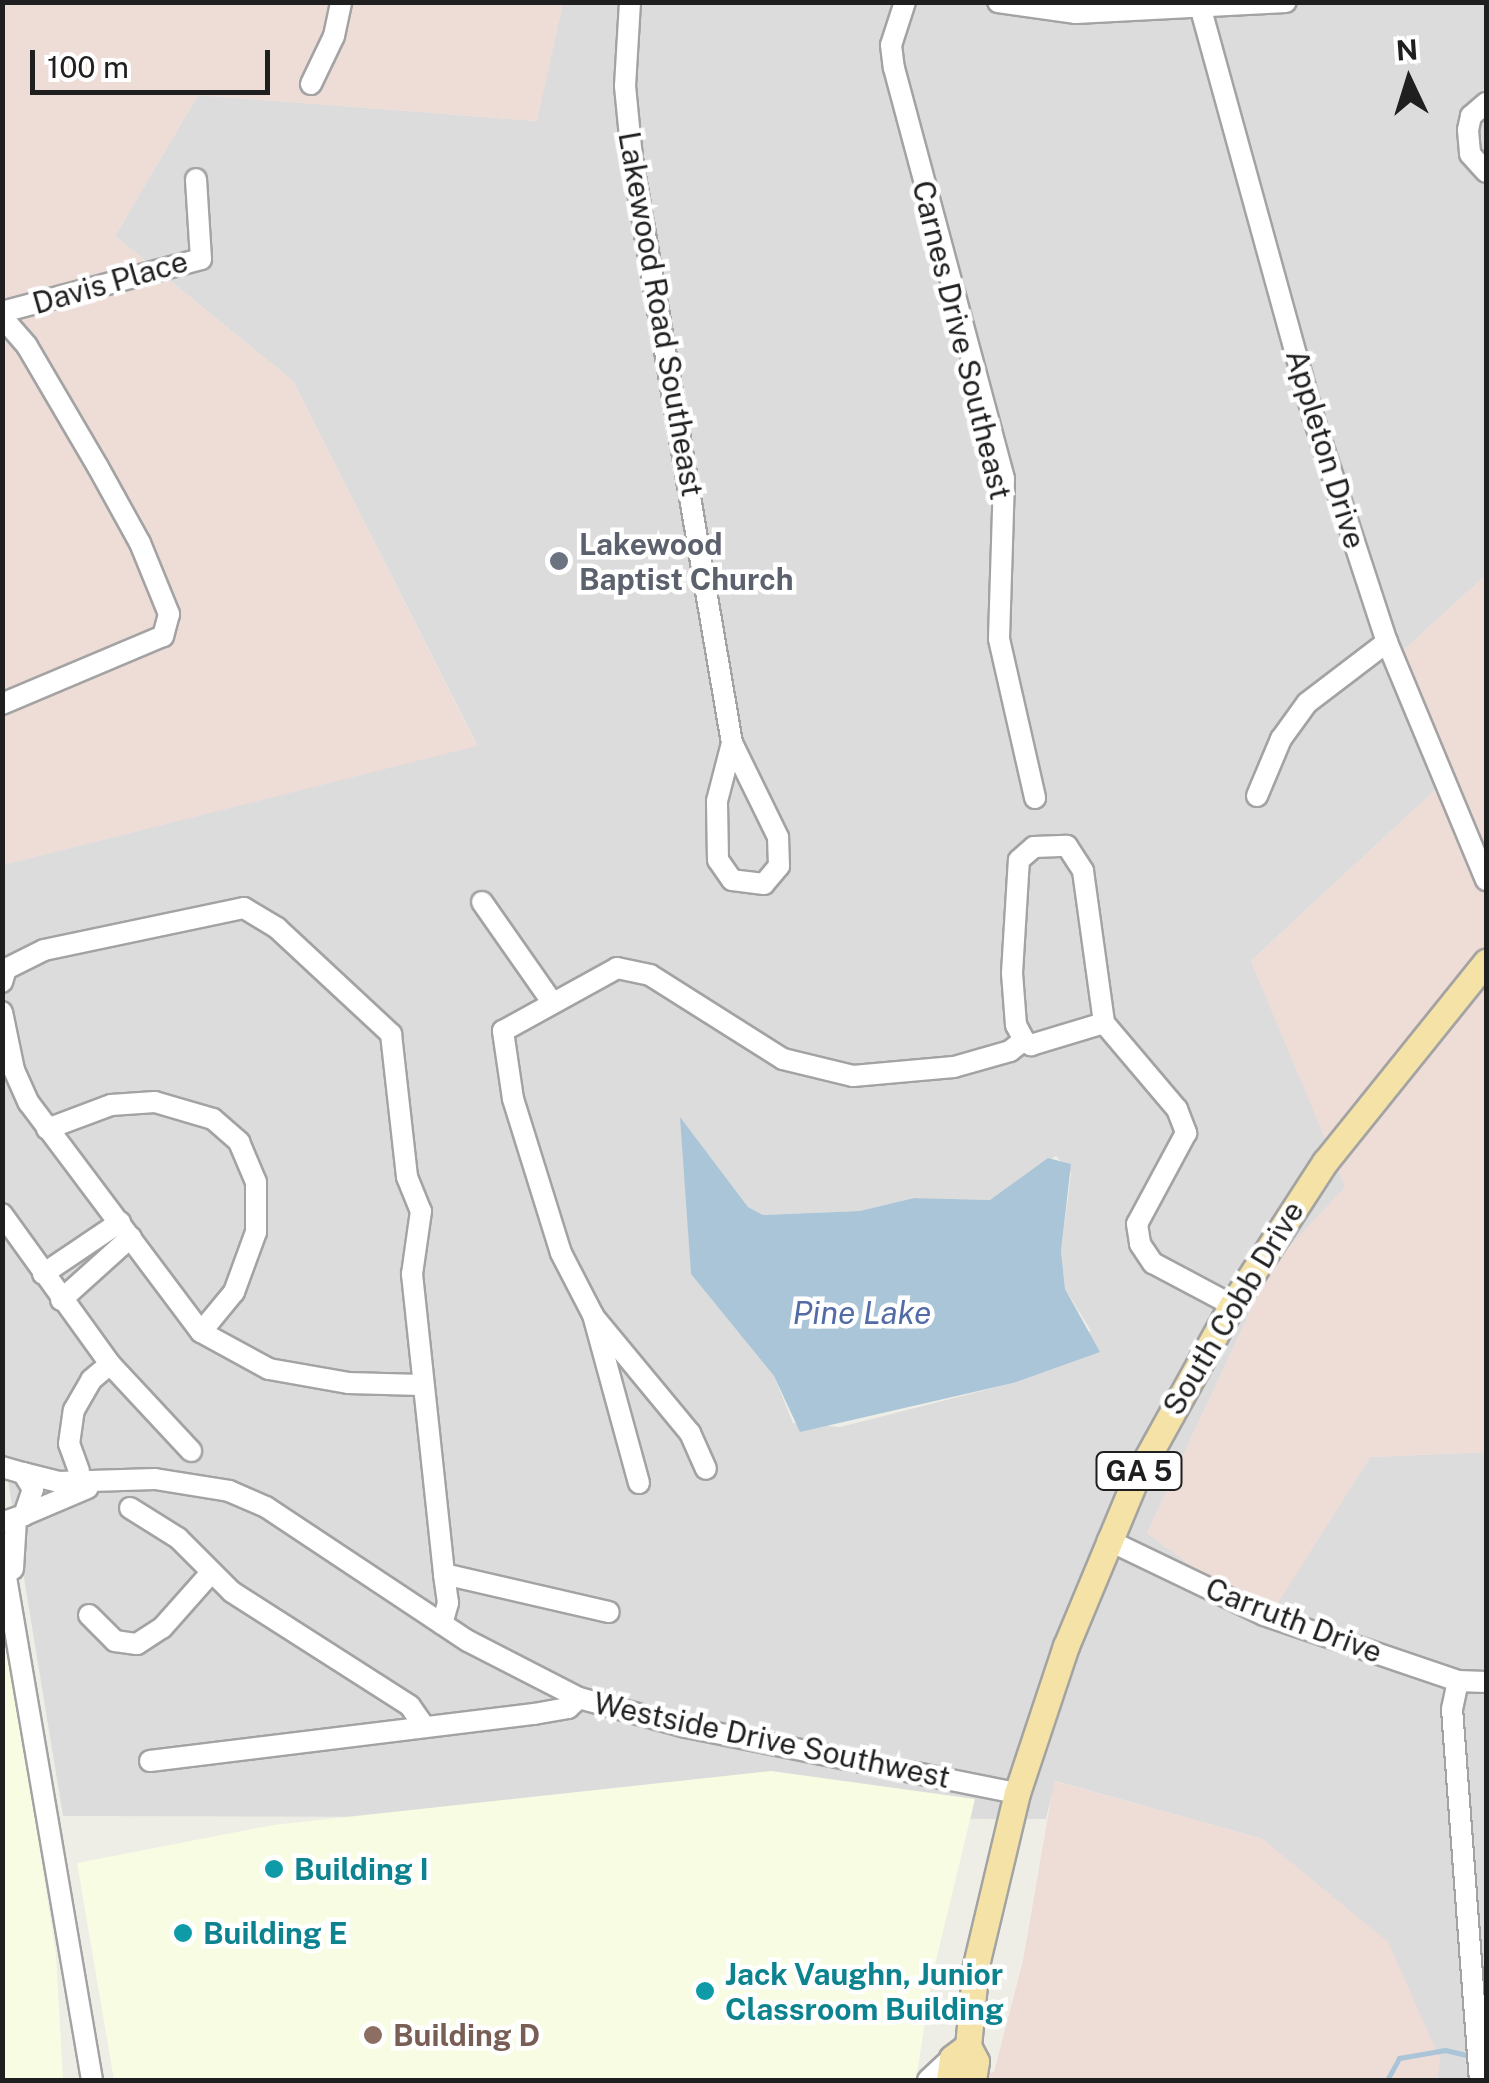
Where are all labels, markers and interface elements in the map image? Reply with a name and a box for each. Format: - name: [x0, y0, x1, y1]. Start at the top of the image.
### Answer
- scale bar: [35, 30, 275, 92]
- north arrow: [1359, 30, 1459, 130]
- text: N: [1395, 32, 1419, 67]
- text: 100 m: [47, 49, 129, 85]
- street label: Lakewood Road Southeast: [611, 129, 711, 499]
- street label: Carnes Drive Southeast: [905, 177, 1019, 503]
- street label: Davis Place: [28, 243, 192, 321]
- street label: Appleton Drive: [1279, 345, 1373, 553]
- place label: Lakewood Baptist Church: [579, 526, 793, 596]
- marker: Lakewood Baptist Church: [548, 550, 570, 572]
- street label: South Cobb Drive: [1155, 1195, 1311, 1421]
- water label: Pine Lake: [793, 1294, 931, 1332]
- road number: GA 5: [1094, 1448, 1184, 1494]
- street label: Carruth Drive: [1201, 1570, 1387, 1670]
- street label: Westside Drive Southwest: [590, 1685, 954, 1795]
- place label: Building I: [294, 1851, 429, 1887]
- marker: Building I: [263, 1858, 285, 1880]
- place label: Building E: [203, 1915, 347, 1951]
- marker: Building E: [172, 1922, 194, 1944]
- place label: Jack Vaughn, Junior Classroom Building: [725, 1956, 1004, 2026]
- marker: Jack Vaughn, Junior Classroom Building: [694, 1980, 716, 2002]
- place label: Building D: [393, 2017, 540, 2053]
- marker: Building D: [362, 2024, 384, 2046]

